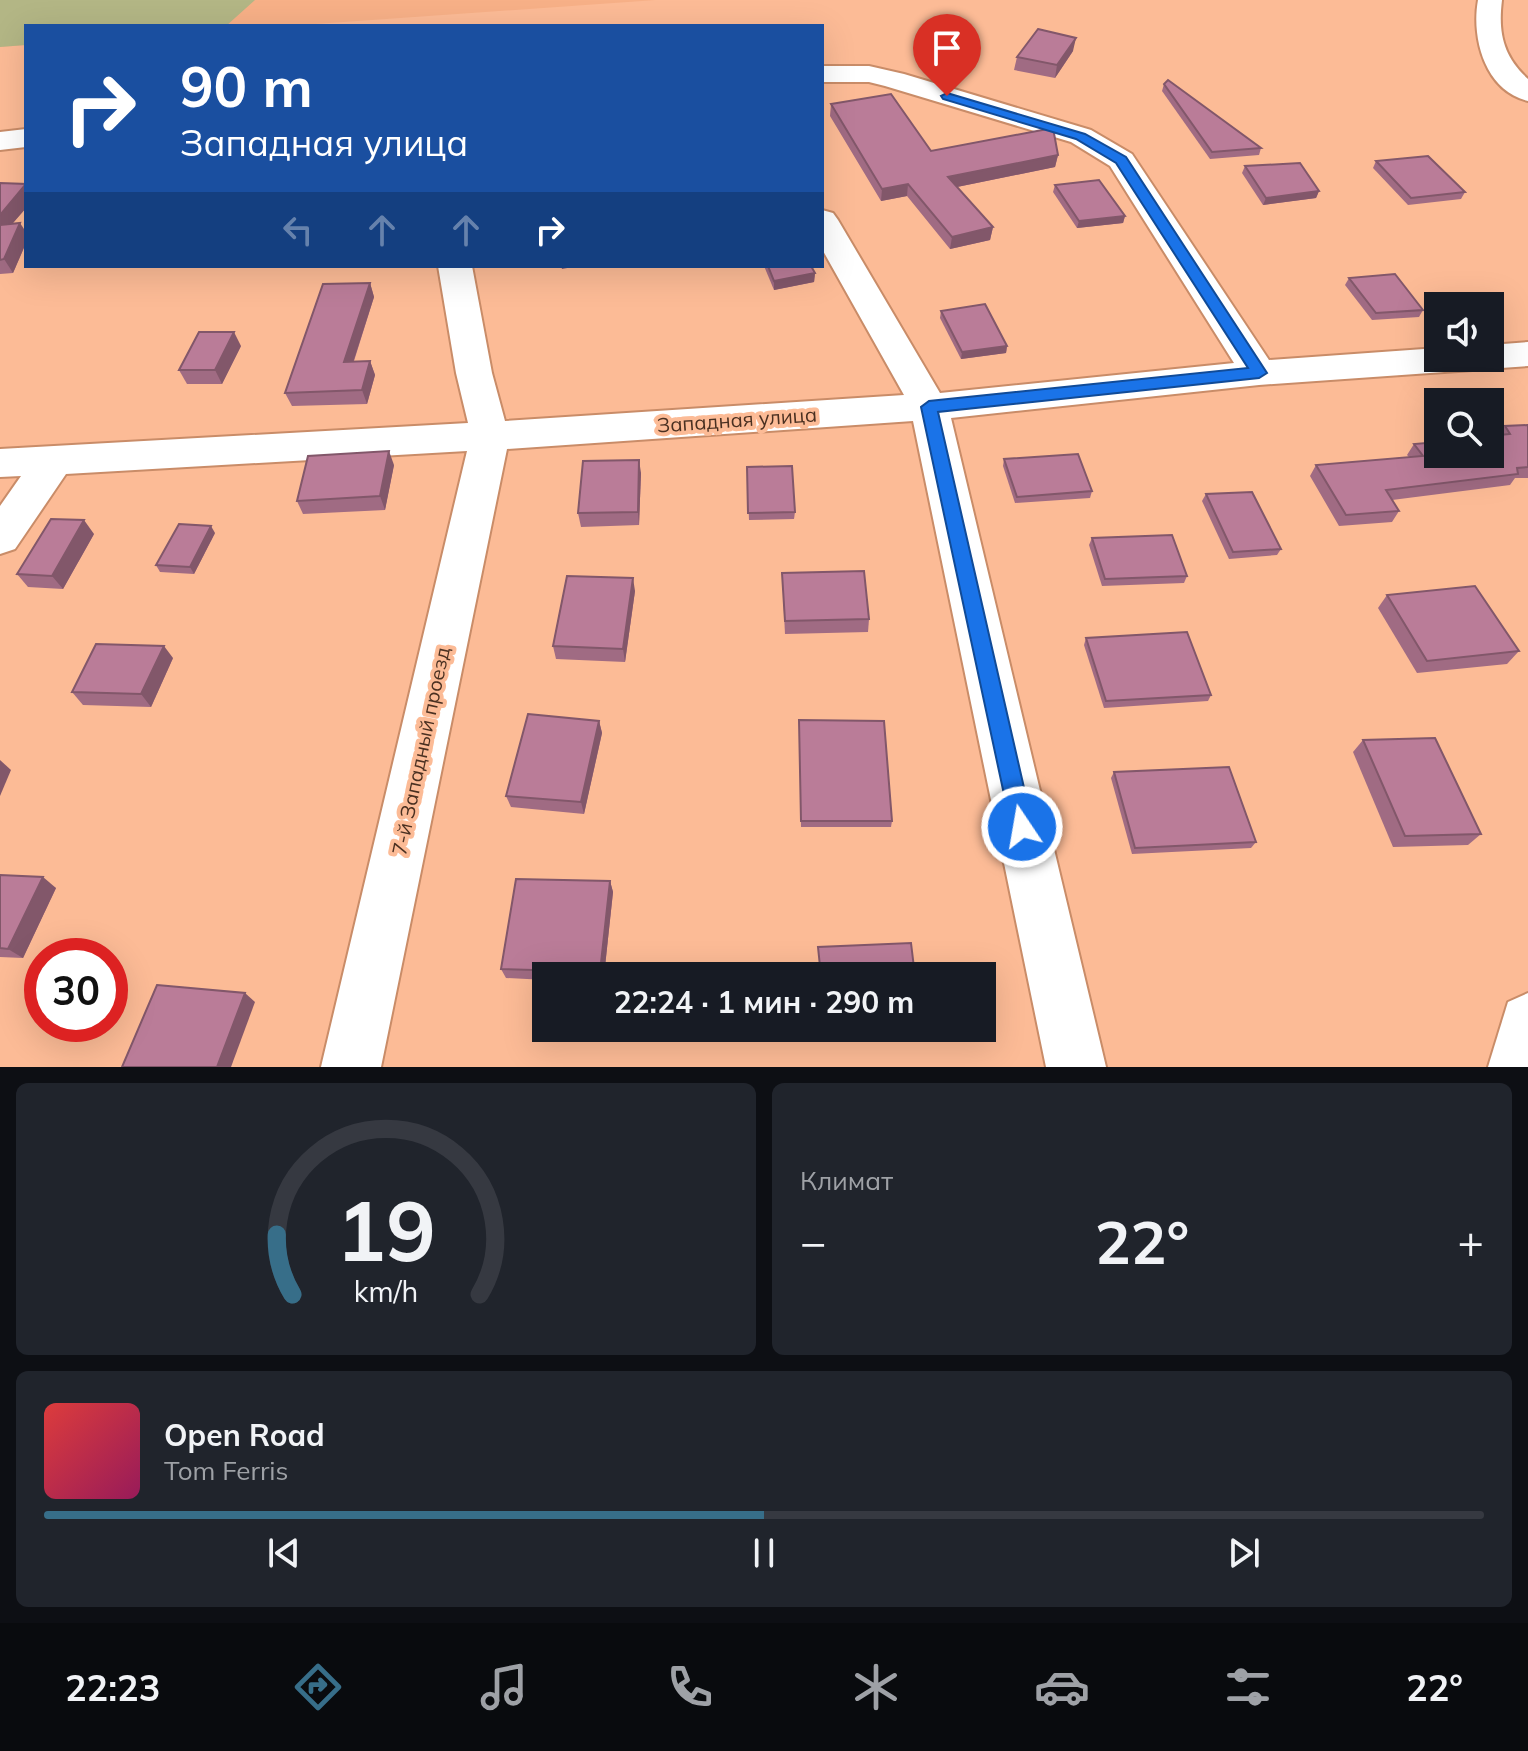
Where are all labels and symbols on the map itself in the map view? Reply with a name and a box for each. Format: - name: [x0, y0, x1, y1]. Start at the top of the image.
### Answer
- pin: [913, 14.0, 981, 96]
- street label: Западная улица: [656, 401, 818, 438]
- street label: 7-й Западный проезд: [386, 644, 455, 857]
- position arrow: [980, 785, 1064, 869]
- speed limit sign: 30: [24, 938, 128, 1042]

